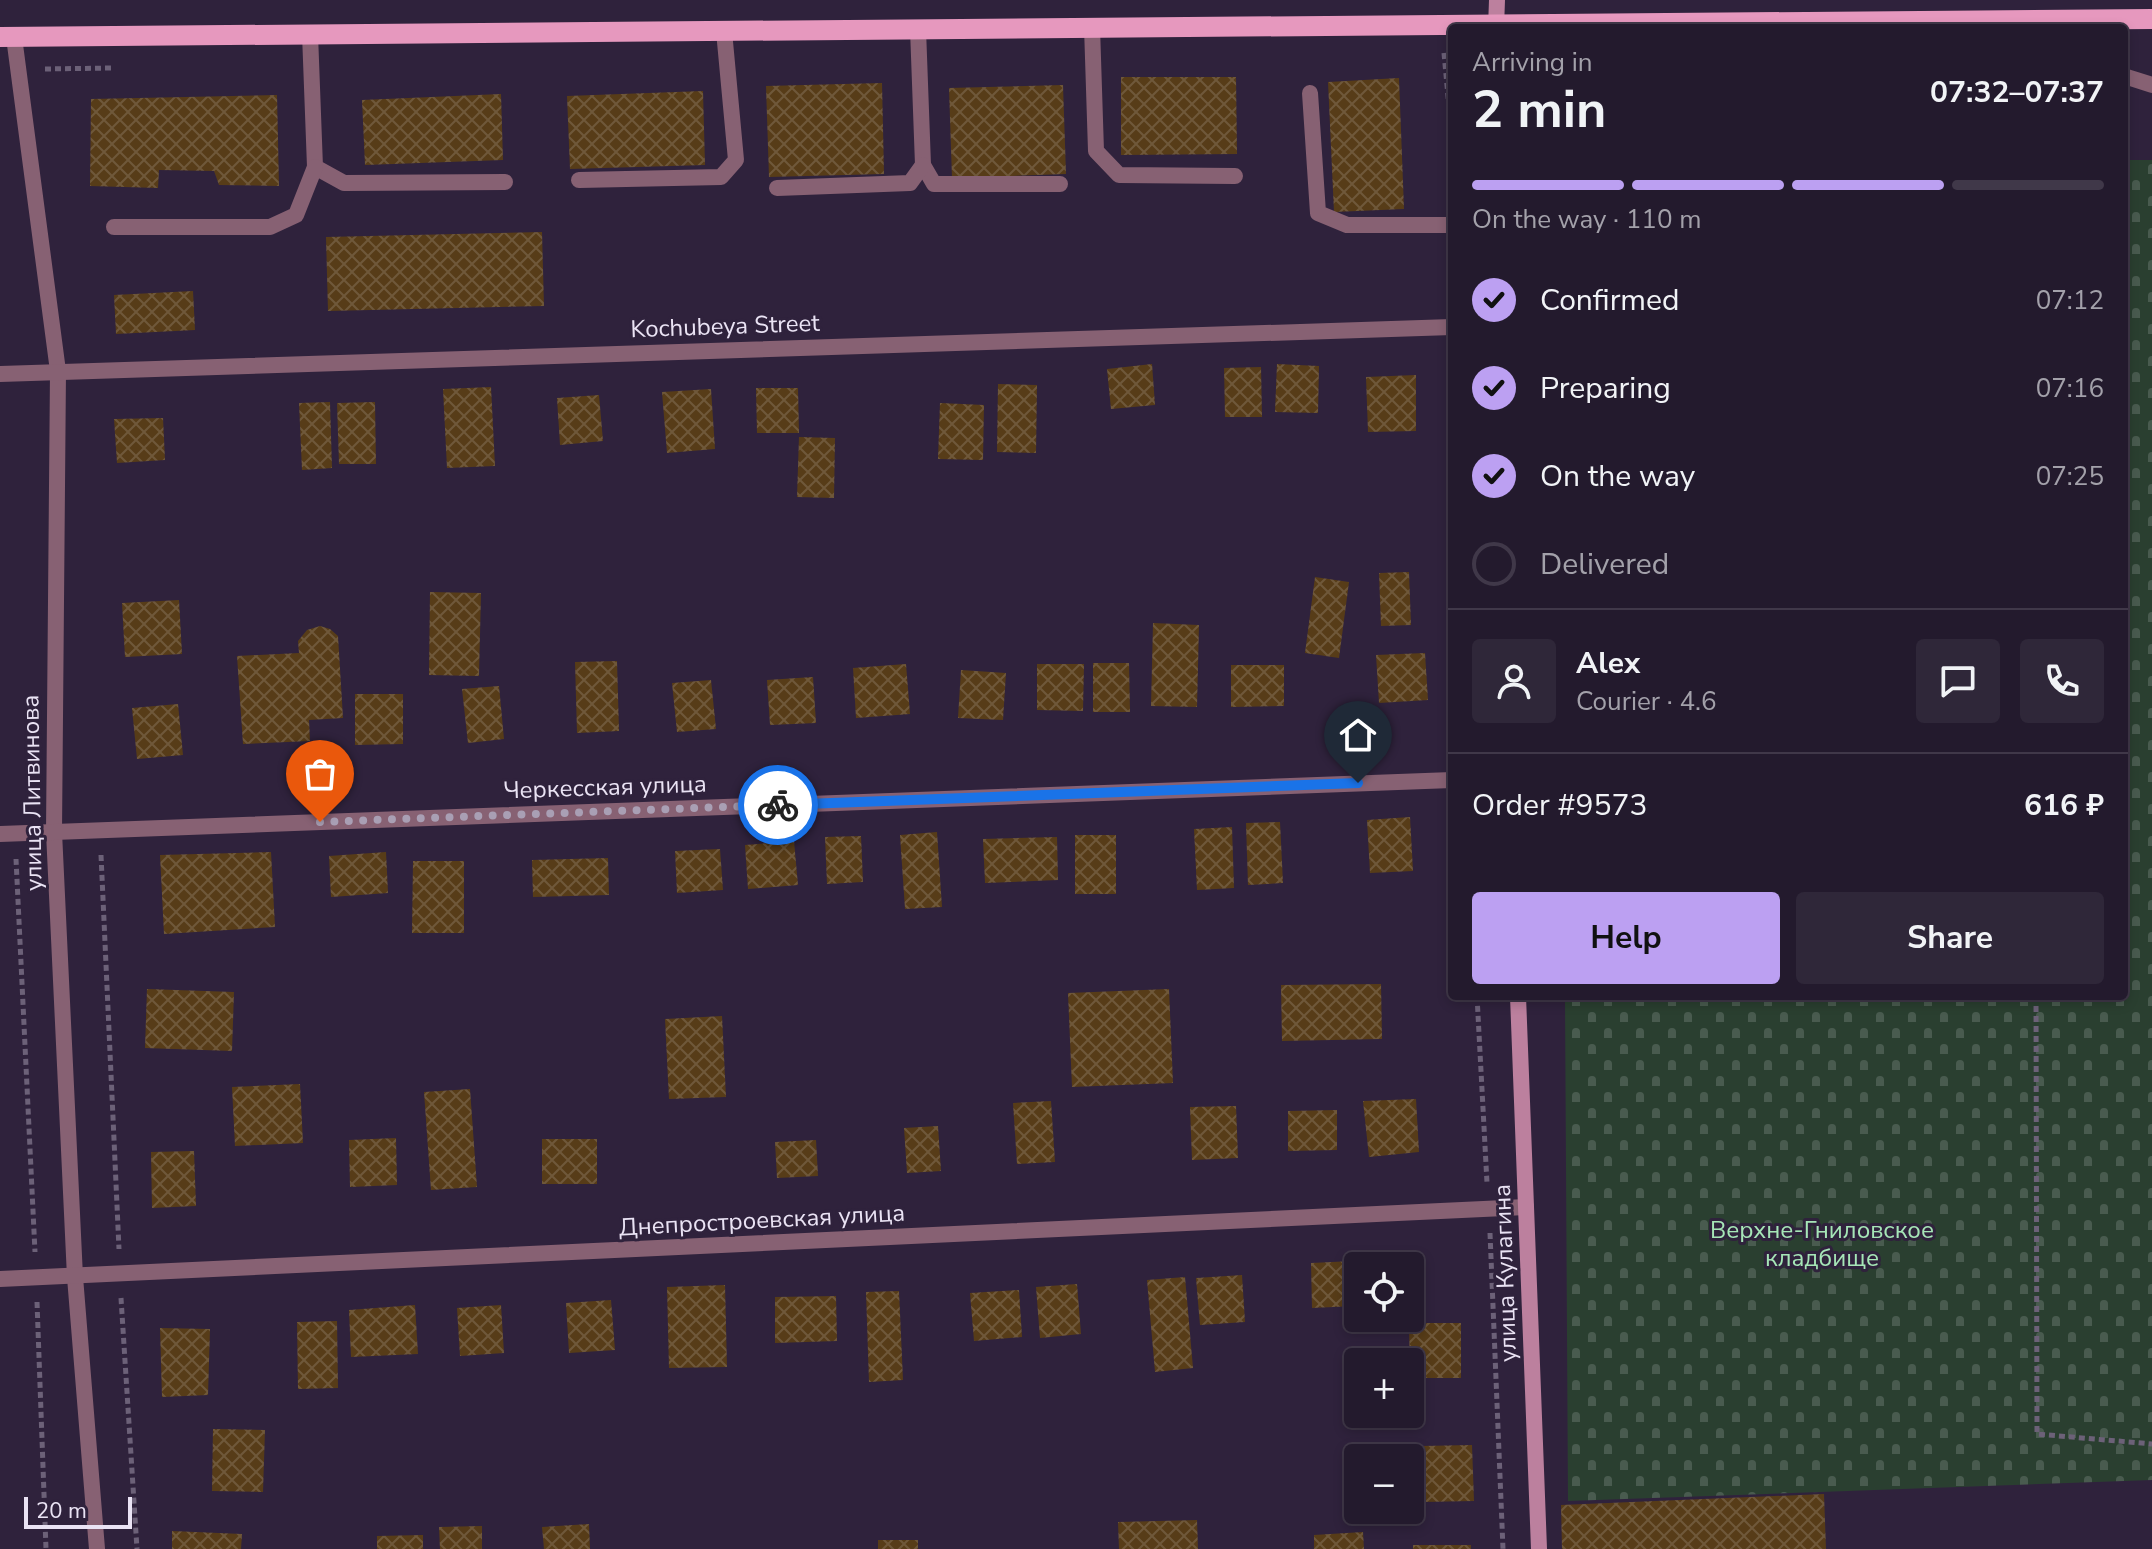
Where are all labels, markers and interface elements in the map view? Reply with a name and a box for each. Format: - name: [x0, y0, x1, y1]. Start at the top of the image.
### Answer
- text: Arriving in: [1472, 45, 1593, 80]
- text: 07:32–07:37: [1930, 72, 2104, 113]
- text: 2 min: [1472, 74, 1607, 145]
- text: On the way · 110 m: [1472, 202, 1701, 237]
- icon: check: [1472, 278, 1516, 322]
- text: Confirmed: [1540, 280, 1680, 321]
- text: 07:12: [2036, 283, 2104, 318]
- street label: Kochubeya Street: [630, 307, 821, 345]
- icon: check: [1472, 366, 1516, 410]
- text: Preparing: [1540, 368, 1671, 409]
- text: 07:16: [2036, 371, 2104, 406]
- icon: check: [1472, 454, 1516, 498]
- text: On the way: [1540, 456, 1695, 497]
- text: 07:25: [2036, 459, 2104, 494]
- text: Delivered: [1540, 544, 1669, 585]
- button: person: [1472, 639, 1556, 723]
- button: chat: [1916, 639, 2000, 723]
- button: phone: [2020, 639, 2104, 723]
- text: Alex: [1576, 643, 1640, 684]
- text: Courier · 4.6: [1576, 684, 1717, 719]
- street label: улица Литвинова: [14, 695, 50, 891]
- pin: [1324, 701, 1392, 783]
- icon: home: [1336, 713, 1380, 757]
- pin: [286, 740, 354, 822]
- icon: bag: [298, 752, 342, 796]
- courier: [738, 765, 818, 845]
- street label: Черкесская улица: [503, 767, 707, 807]
- icon: bike: [756, 783, 800, 827]
- text: Order #9573: [1472, 785, 1647, 826]
- text: 616 ₽: [2024, 785, 2104, 826]
- button: Help: [1472, 892, 1780, 984]
- button: Share: [1796, 892, 2104, 984]
- street label: улица Кулагина: [1486, 1184, 1524, 1362]
- street label: Днепростроевская улица: [618, 1197, 906, 1243]
- park label: Верхне-Гниловское кладбище: [1710, 1214, 1934, 1274]
- map controls: [1344, 1252, 1424, 1524]
- button: locate: [1344, 1252, 1424, 1332]
- button: +: [1344, 1348, 1424, 1428]
- button: −: [1344, 1444, 1424, 1524]
- scale bar: [24, 1493, 132, 1529]
- text: 20 m: [36, 1496, 87, 1526]

